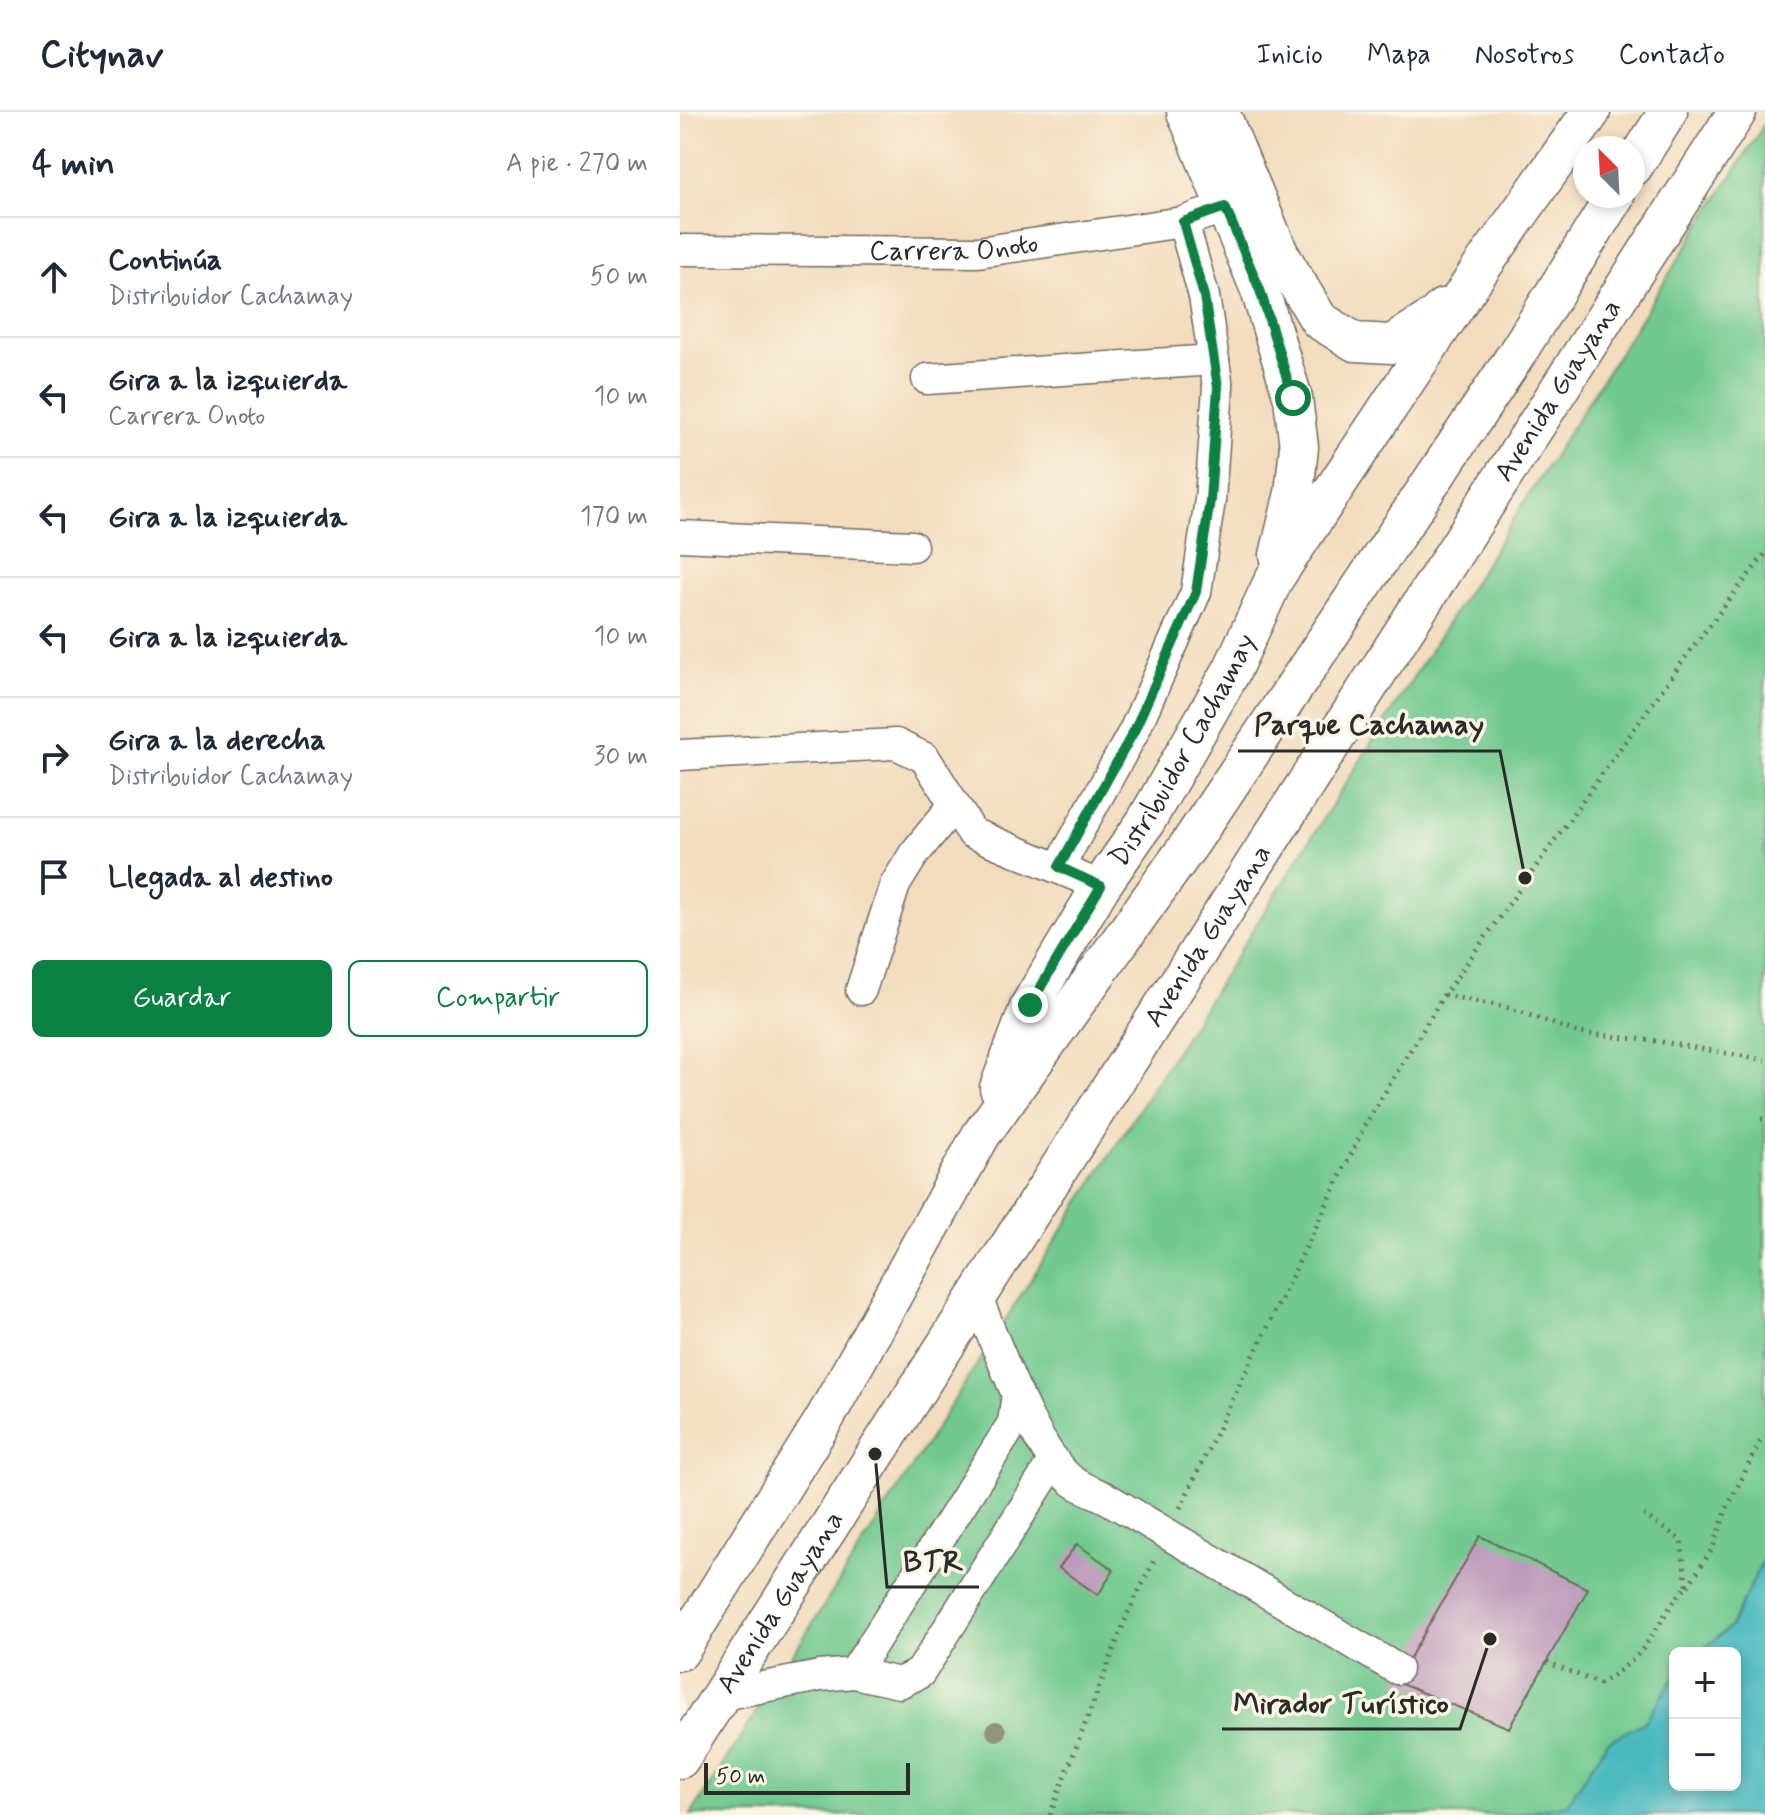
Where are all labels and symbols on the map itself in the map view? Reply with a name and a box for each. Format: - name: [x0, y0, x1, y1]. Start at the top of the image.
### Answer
- north arrow: [1573, 136, 1645, 208]
- street label: Carrera Onoto: [869, 225, 1041, 271]
- street label: Avenida Guayana: [1486, 292, 1631, 489]
- route start: [1275, 380, 1311, 416]
- street label: Distribuidor Cachamay: [1101, 628, 1265, 874]
- callout: Parque Cachamay: [1238, 697, 1500, 751]
- text: Parque Cachamay: [1254, 706, 1484, 745]
- street label: Avenida Guayana: [1136, 837, 1281, 1034]
- route end: [1012, 987, 1048, 1023]
- street label: Avenida Guayana: [708, 1504, 853, 1701]
- callout: BTR: [887, 1533, 979, 1587]
- text: BTR: [903, 1543, 963, 1582]
- callout: Mirador Turístico: [1222, 1675, 1460, 1729]
- text: Mirador Turístico: [1233, 1685, 1449, 1724]
- scale bar: [704, 1759, 910, 1795]

